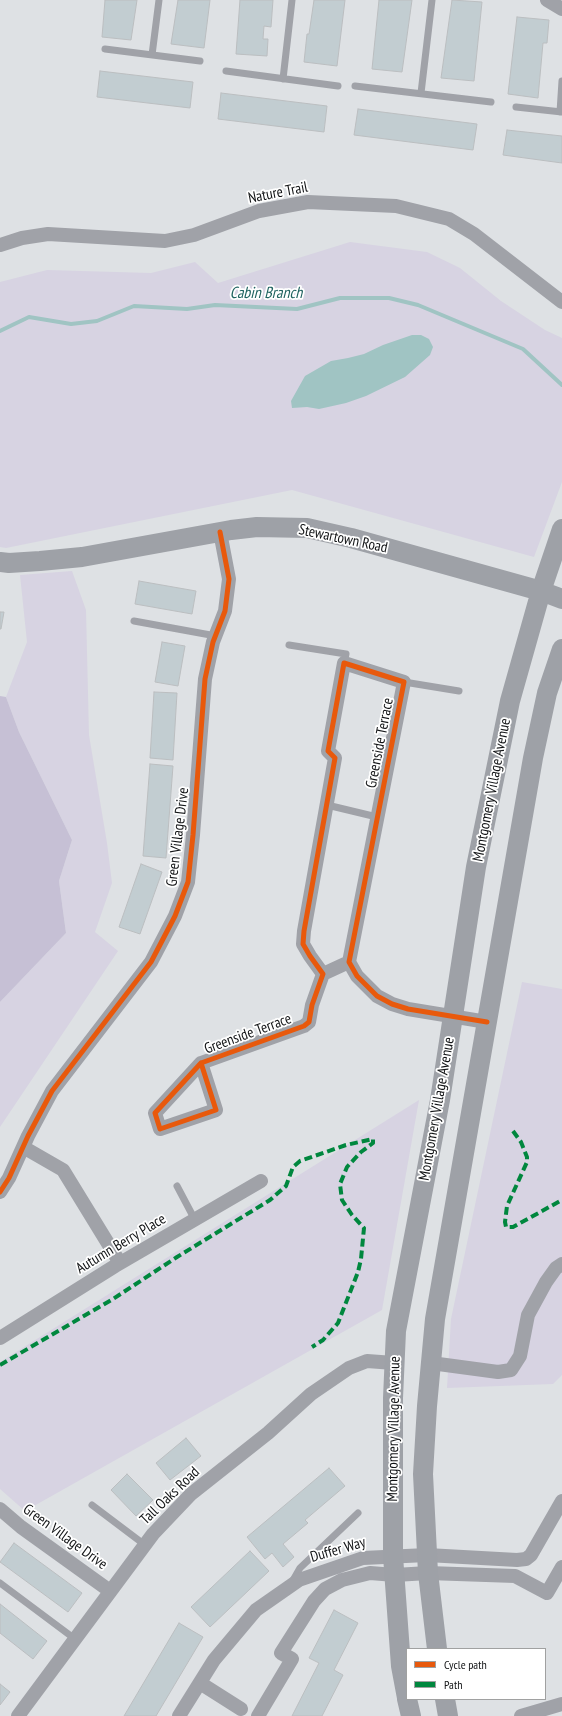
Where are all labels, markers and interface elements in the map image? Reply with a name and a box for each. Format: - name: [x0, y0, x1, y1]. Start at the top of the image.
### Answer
- street label: Nature Trail: [247, 178, 309, 208]
- water label: Cabin Branch: [230, 283, 302, 303]
- street label: Stewartown Road: [297, 521, 389, 557]
- street label: Greenside Terrace: [362, 696, 398, 790]
- street label: Montgomery Village Avenue: [469, 717, 515, 863]
- street label: Green Village Drive: [163, 786, 193, 888]
- street label: Greenside Terrace: [202, 1010, 294, 1058]
- street label: Montgomery Village Avenue: [416, 1036, 458, 1182]
- street label: Autumn Berry Place: [73, 1210, 169, 1278]
- street label: Montgomery Village Avenue: [384, 1356, 404, 1502]
- street label: Tall Oaks Road: [137, 1463, 203, 1529]
- street label: Green Village Drive: [19, 1500, 111, 1574]
- street label: Duffer Way: [308, 1534, 368, 1566]
- legend: [406, 1648, 546, 1700]
- text: Cycle path: [444, 1657, 487, 1672]
- text: Path: [444, 1677, 462, 1692]

